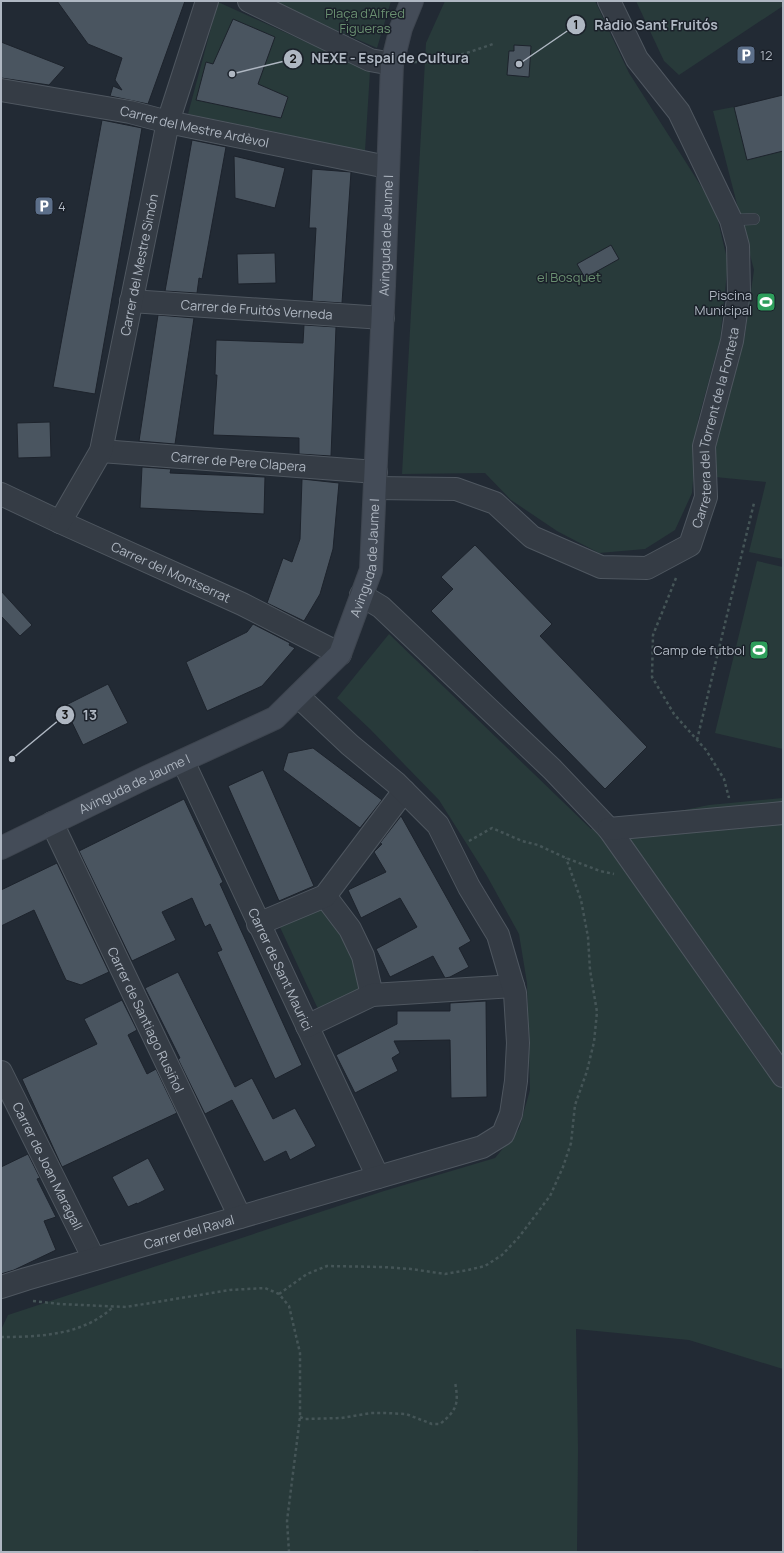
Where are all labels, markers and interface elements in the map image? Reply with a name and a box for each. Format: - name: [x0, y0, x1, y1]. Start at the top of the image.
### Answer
- park label: Plaça d'Alfred Figueras: [325, 4, 405, 37]
- callout: Ràdio Sant Fruitós: [566, 12, 725, 38]
- text: Ràdio Sant Fruitós: [594, 15, 718, 34]
- text: 1: [573, 16, 579, 33]
- parking icon: 12: [735, 44, 757, 66]
- callout: NEXE - Espai de Cultura: [283, 46, 476, 72]
- place label: 12: [760, 46, 772, 64]
- text: NEXE - Espai de Cultura: [311, 48, 469, 67]
- text: 2: [289, 50, 297, 67]
- street label: Carrer del Mestre Ardèvol: [119, 101, 271, 152]
- street label: Avinguda de Jaume I: [375, 174, 397, 296]
- street label: Carrer del Mestre Simón: [116, 192, 162, 337]
- parking icon: 4: [33, 195, 55, 217]
- place label: 4: [58, 197, 66, 215]
- park label: el Bosquet: [537, 268, 601, 286]
- place label: Piscina Municipal: [695, 286, 752, 319]
- sports icon: Piscina Municipal: [755, 291, 777, 313]
- street label: Carrer de Fruitós Verneda: [180, 295, 333, 324]
- street label: Carretera del Torrent de la Fonteta: [687, 326, 743, 530]
- street label: Carrer de Pere Clapera: [170, 447, 307, 476]
- street label: Avinguda de Jaume I: [345, 498, 383, 620]
- street label: Carrer del Montserrat: [108, 537, 234, 607]
- sports icon: Camp de futbol: [748, 639, 770, 661]
- place label: Camp de futbol: [653, 641, 745, 659]
- callout: 13: [55, 702, 106, 728]
- text: 13: [83, 705, 97, 724]
- text: 3: [62, 706, 69, 723]
- street label: Avinguda de Jaume I: [76, 749, 193, 818]
- street label: Carrer de Sant Maurici: [244, 905, 317, 1033]
- street label: Carrer de Santiago Rusiñol: [103, 944, 188, 1096]
- street label: Carrer de Joan Maragall: [8, 1099, 87, 1233]
- street label: Carrer del Raval: [142, 1210, 236, 1253]

